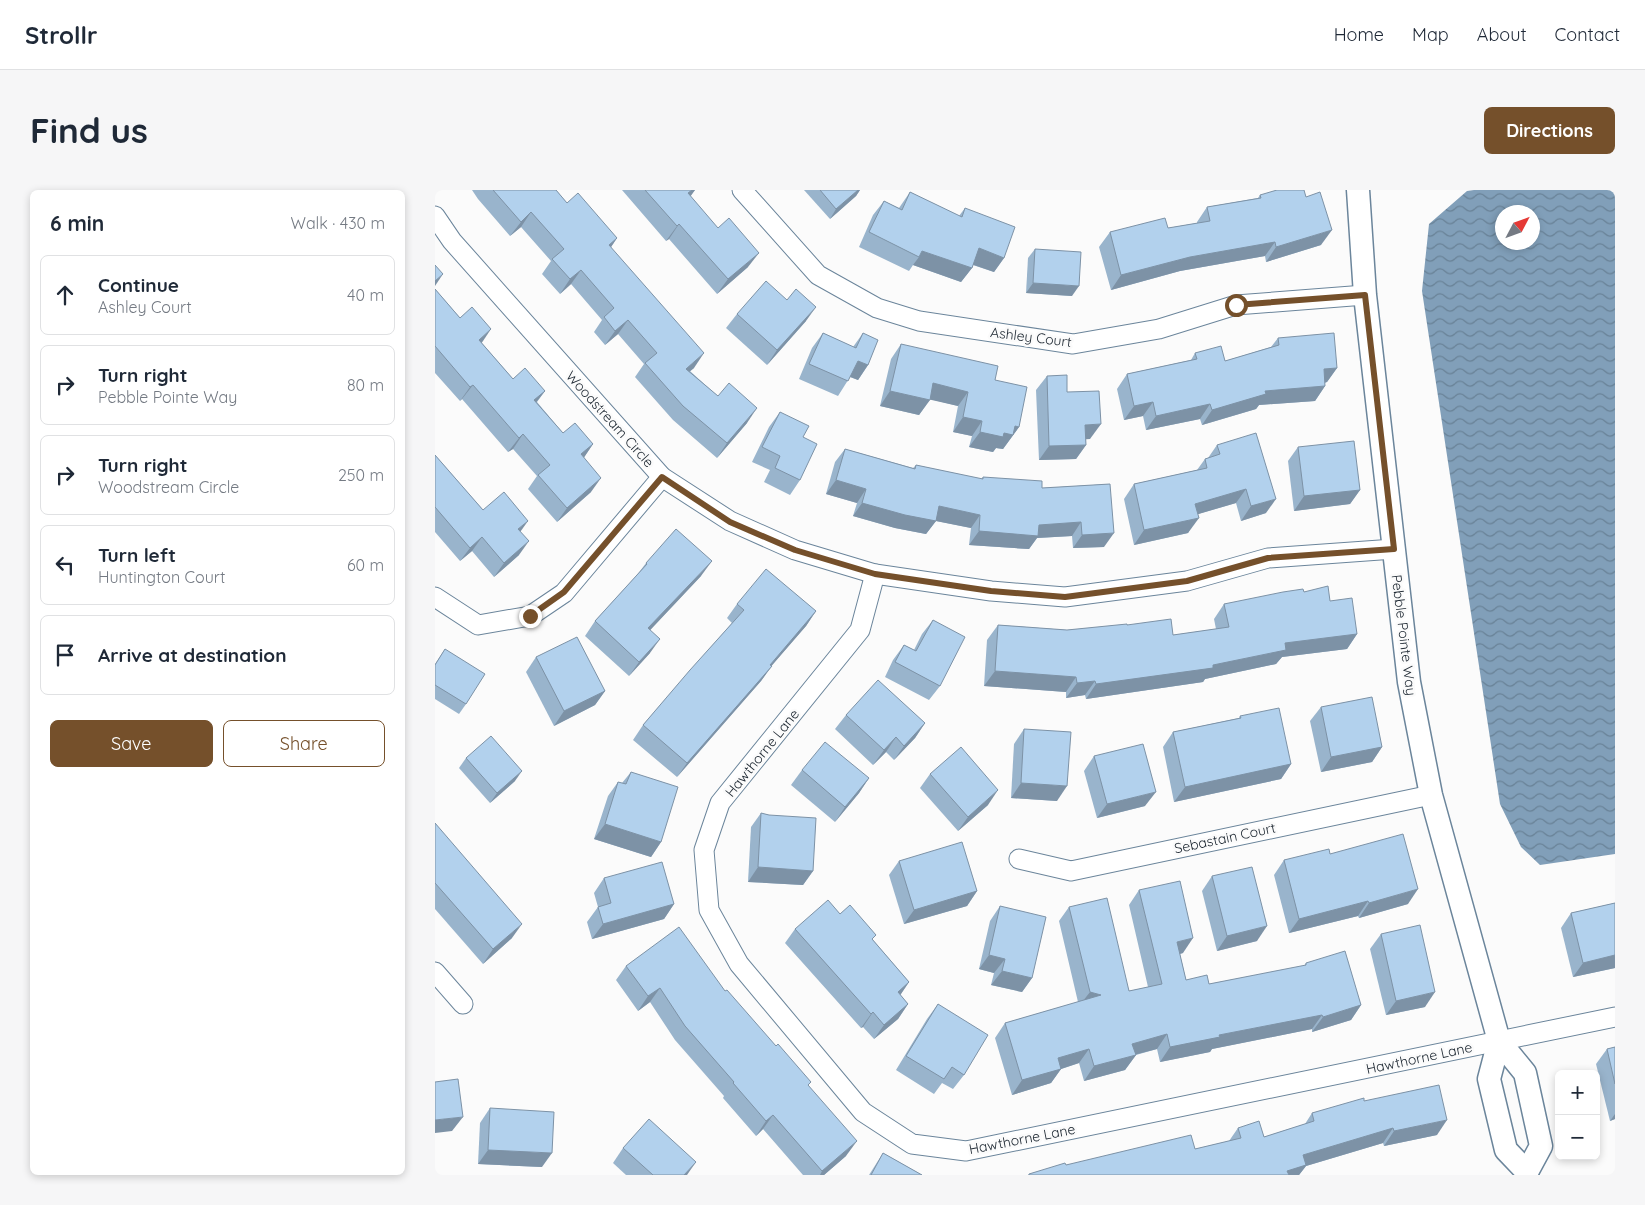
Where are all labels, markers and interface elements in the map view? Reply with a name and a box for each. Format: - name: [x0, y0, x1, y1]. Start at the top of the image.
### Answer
- text: Strollr: [25, 20, 97, 50]
- text: Home: [1334, 23, 1384, 46]
- text: Map: [1412, 23, 1449, 46]
- text: About: [1477, 23, 1527, 46]
- text: Contact: [1555, 23, 1620, 46]
- button: Directions: [1484, 107, 1615, 154]
- text: Find us: [30, 108, 148, 152]
- north arrow: [1495, 205, 1540, 250]
- text: 6 min: [50, 210, 104, 236]
- text: Walk · 430 m: [291, 213, 385, 233]
- text: Continue: [98, 273, 179, 297]
- icon: ahead: [51, 281, 79, 309]
- text: 40 m: [347, 285, 384, 305]
- route start: [1225, 294, 1248, 317]
- text: Ashley Court: [98, 297, 192, 317]
- street label: Ashley Court: [989, 323, 1073, 351]
- text: Turn right: [98, 363, 187, 387]
- street label: Woodstream Circle: [562, 367, 658, 471]
- icon: right: [51, 371, 79, 399]
- text: 80 m: [347, 375, 384, 395]
- text: Pebble Pointe Way: [98, 387, 237, 407]
- text: Turn right: [98, 453, 187, 477]
- icon: right: [51, 461, 79, 489]
- text: 250 m: [338, 465, 384, 485]
- text: Woodstream Circle: [98, 477, 239, 497]
- text: Turn left: [98, 543, 176, 567]
- icon: left: [51, 551, 79, 579]
- text: 60 m: [347, 555, 384, 575]
- text: Huntington Court: [98, 567, 225, 587]
- street label: Pebble Pointe Way: [1388, 573, 1420, 697]
- route end: [519, 605, 542, 628]
- icon: arrive: [51, 641, 79, 669]
- text: Arrive at destination: [98, 643, 287, 667]
- street label: Hawthorne Lane: [721, 705, 803, 801]
- button: Save: [50, 720, 213, 767]
- button: Share: [223, 720, 385, 767]
- street label: Sebastain Court: [1173, 818, 1278, 858]
- street label: Hawthorne Lane: [1364, 1038, 1474, 1078]
- map controls: [1555, 1070, 1600, 1160]
- button: +: [1555, 1070, 1600, 1115]
- button: −: [1555, 1115, 1600, 1160]
- street label: Hawthorne Lane: [967, 1120, 1077, 1158]

